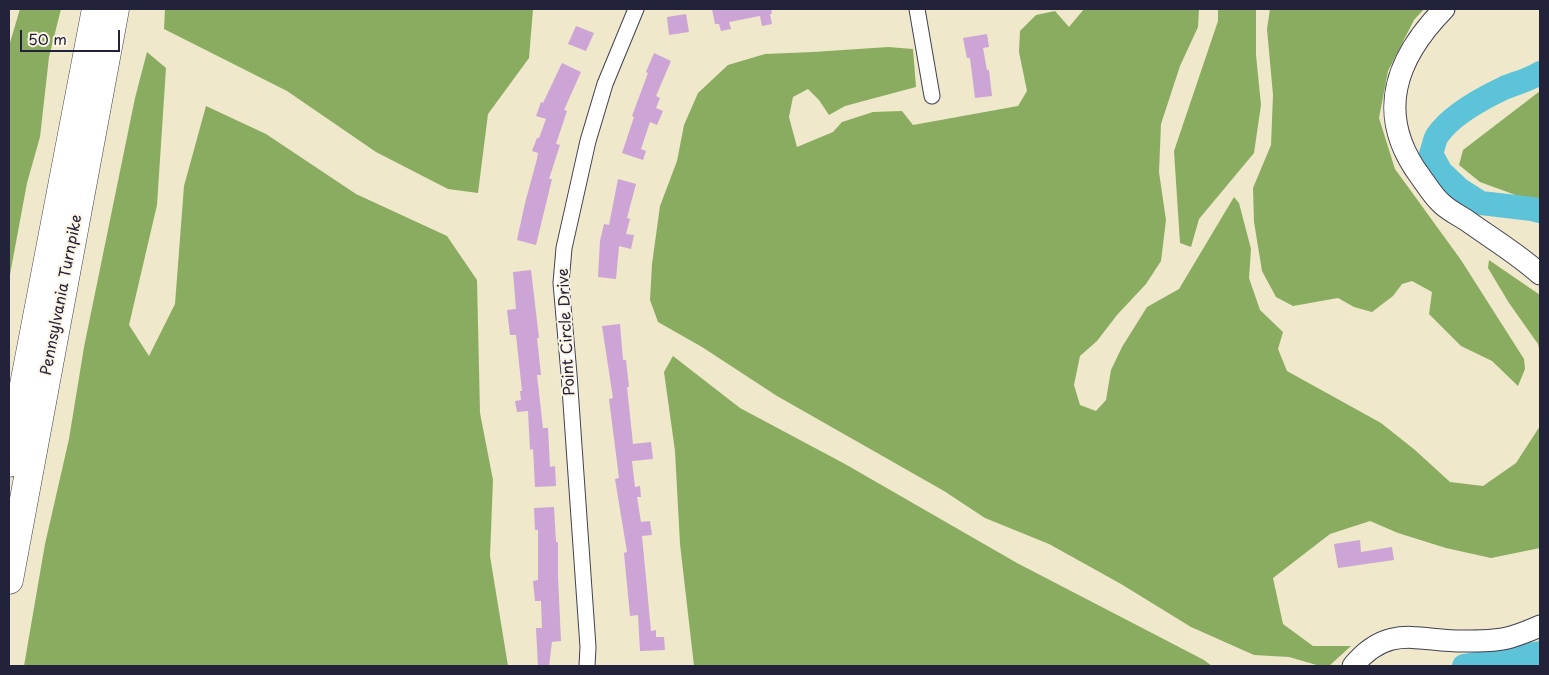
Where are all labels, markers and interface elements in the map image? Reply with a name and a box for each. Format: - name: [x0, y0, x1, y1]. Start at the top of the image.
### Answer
- scale bar: [22, 20, 122, 52]
- text: 50 m: [28, 27, 67, 50]
- street label: Pennsylvania Turnpike: [38, 213, 86, 377]
- street label: Point Circle Drive: [555, 268, 579, 396]

